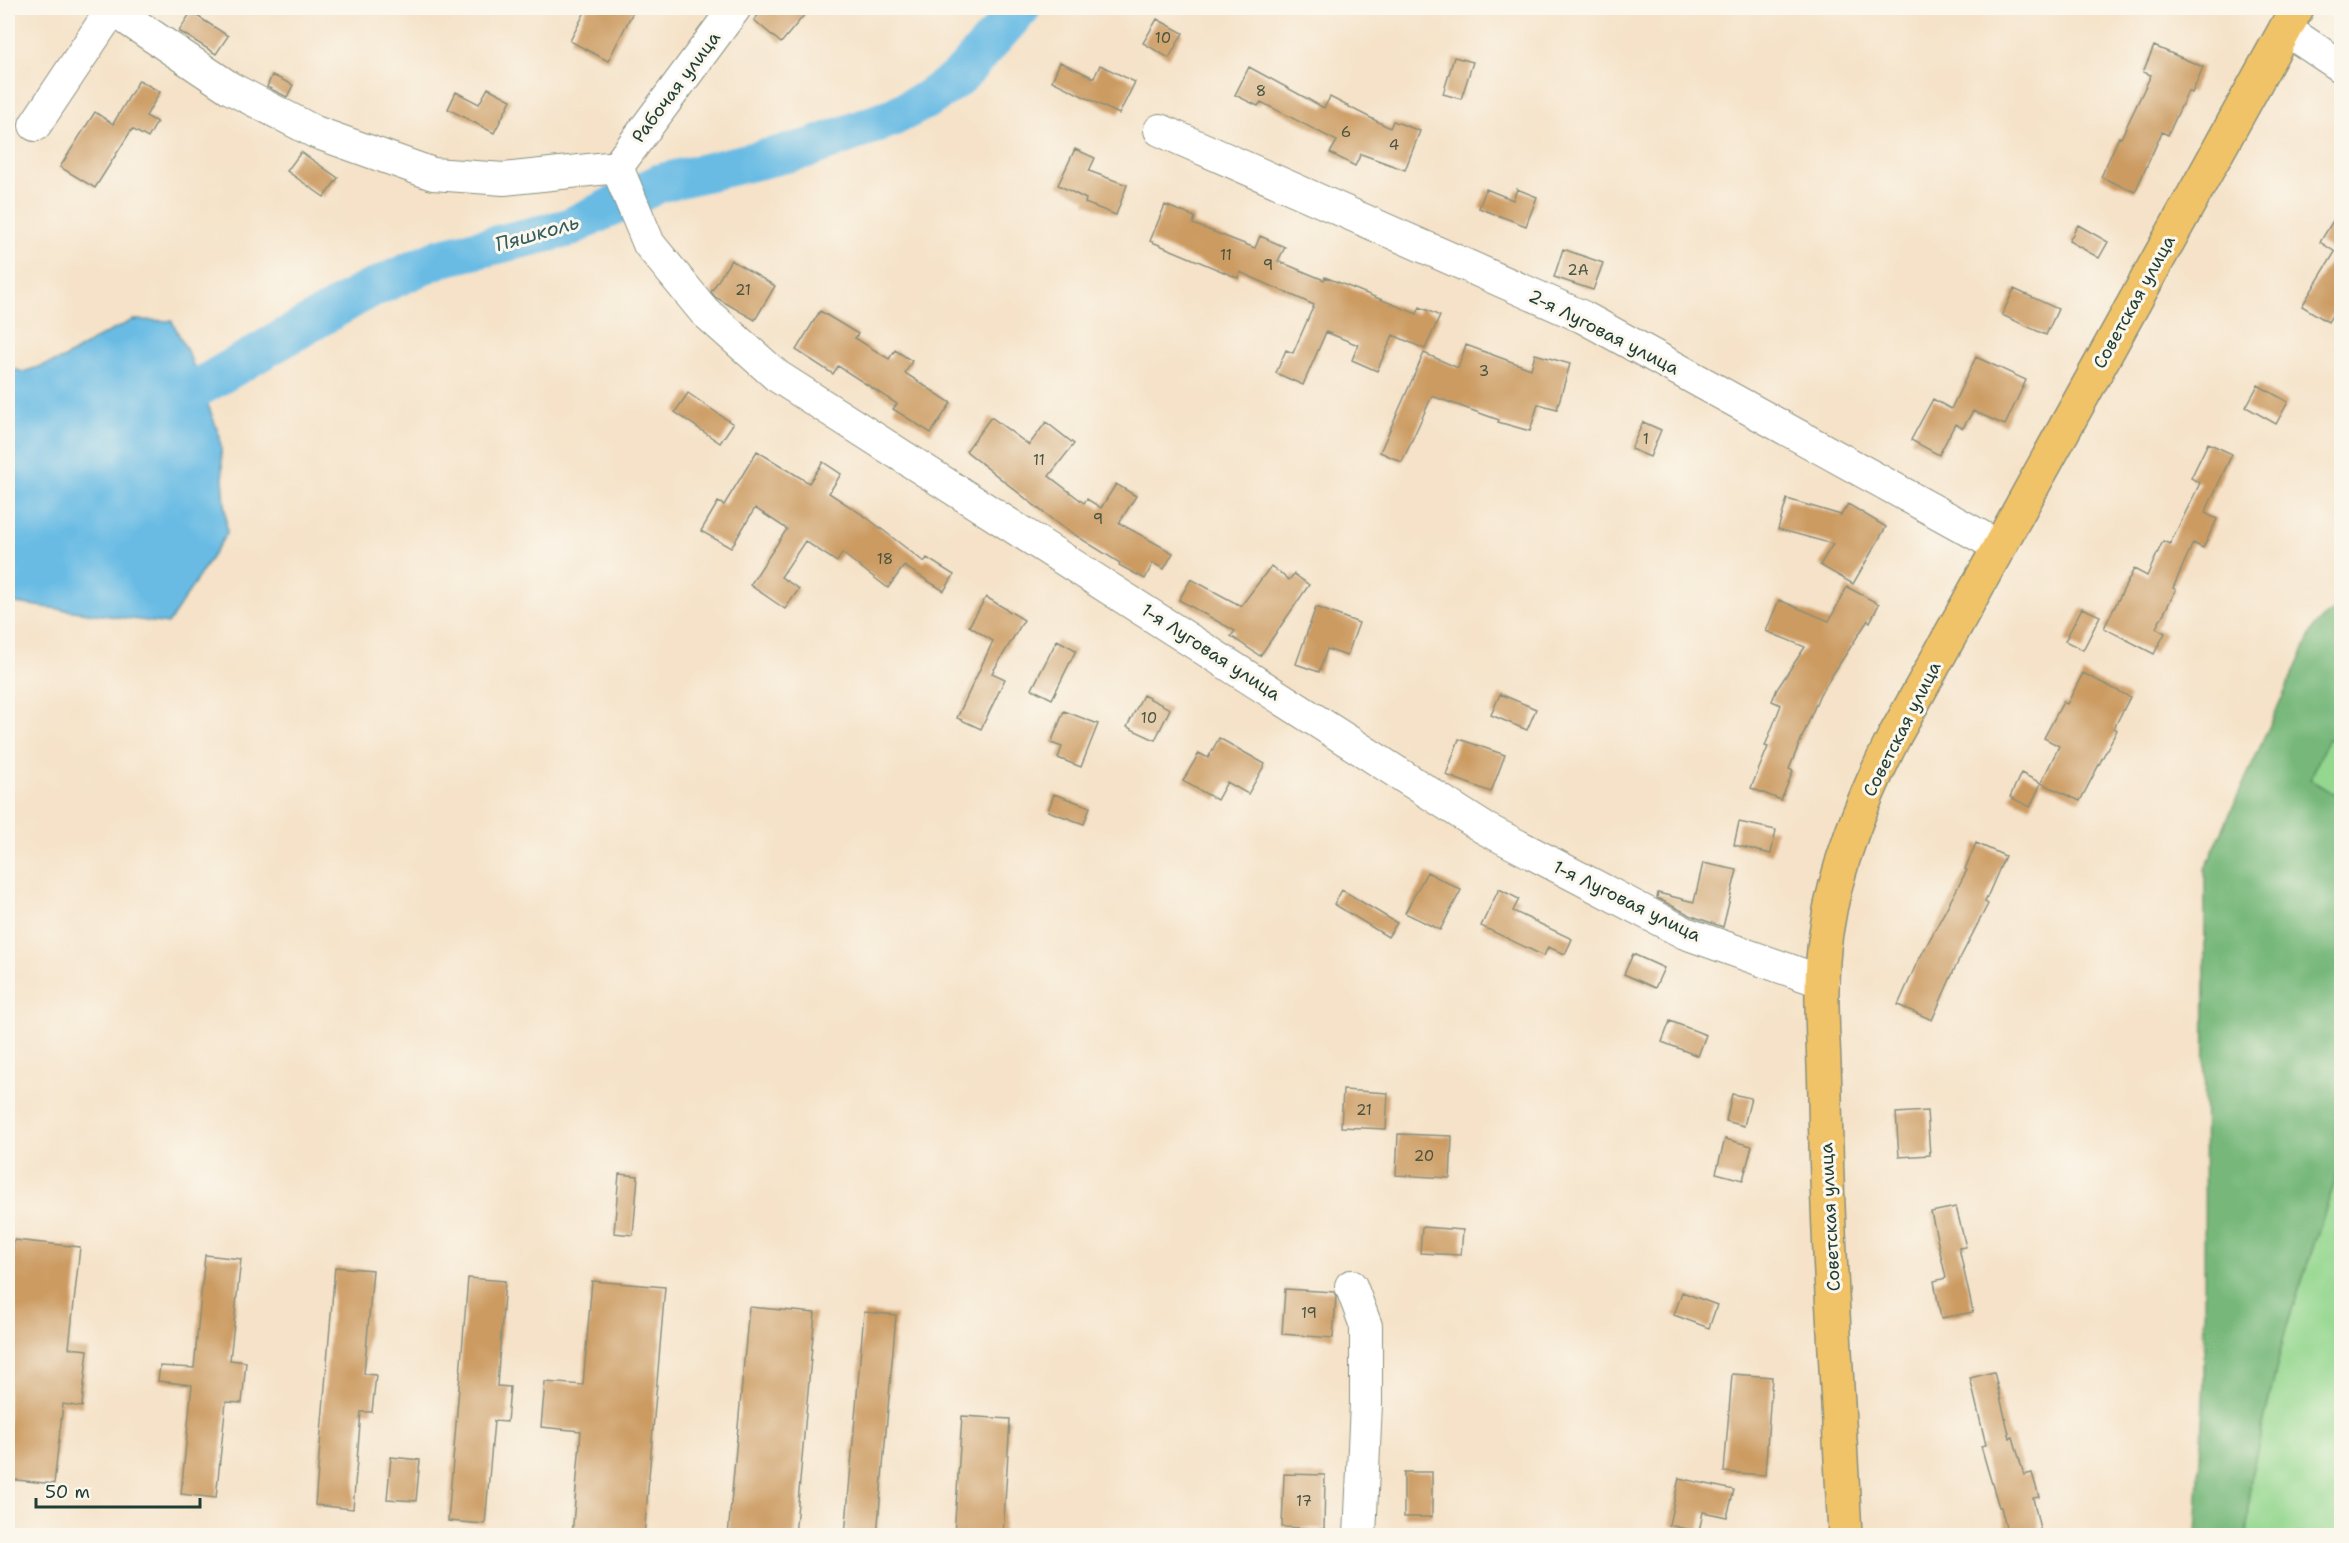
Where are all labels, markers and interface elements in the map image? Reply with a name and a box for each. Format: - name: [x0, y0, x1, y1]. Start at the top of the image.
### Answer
- street label: Рабочая улица: [626, 26, 726, 148]
- house number: 10: [1155, 28, 1171, 48]
- house number: 8: [1256, 81, 1266, 101]
- house number: 6: [1341, 122, 1351, 142]
- house number: 4: [1389, 135, 1399, 155]
- water label: Пяшколь: [492, 209, 582, 257]
- street label: Советская улица: [2087, 231, 2181, 373]
- house number: 11: [1220, 245, 1232, 265]
- house number: 9: [1263, 255, 1273, 275]
- house number: 2А: [1567, 260, 1589, 280]
- house number: 21: [735, 280, 751, 300]
- street label: 2-я Луговая улица: [1525, 284, 1683, 380]
- house number: 3: [1479, 361, 1489, 381]
- house number: 1: [1643, 429, 1649, 449]
- house number: 11: [1033, 450, 1045, 470]
- house number: 9: [1093, 509, 1103, 529]
- house number: 18: [877, 549, 893, 569]
- street label: 1-я Луговая улица: [1137, 598, 1285, 706]
- street label: Советская улица: [1858, 657, 1946, 801]
- house number: 10: [1141, 708, 1157, 728]
- street label: 1-я Луговая улица: [1549, 855, 1705, 947]
- house number: 21: [1356, 1100, 1372, 1120]
- street label: Советская улица: [1814, 1142, 1846, 1292]
- house number: 20: [1414, 1146, 1434, 1166]
- house number: 19: [1301, 1303, 1317, 1323]
- scale bar: [36, 1471, 200, 1509]
- text: 50 m: [45, 1480, 90, 1504]
- house number: 17: [1296, 1491, 1312, 1511]

